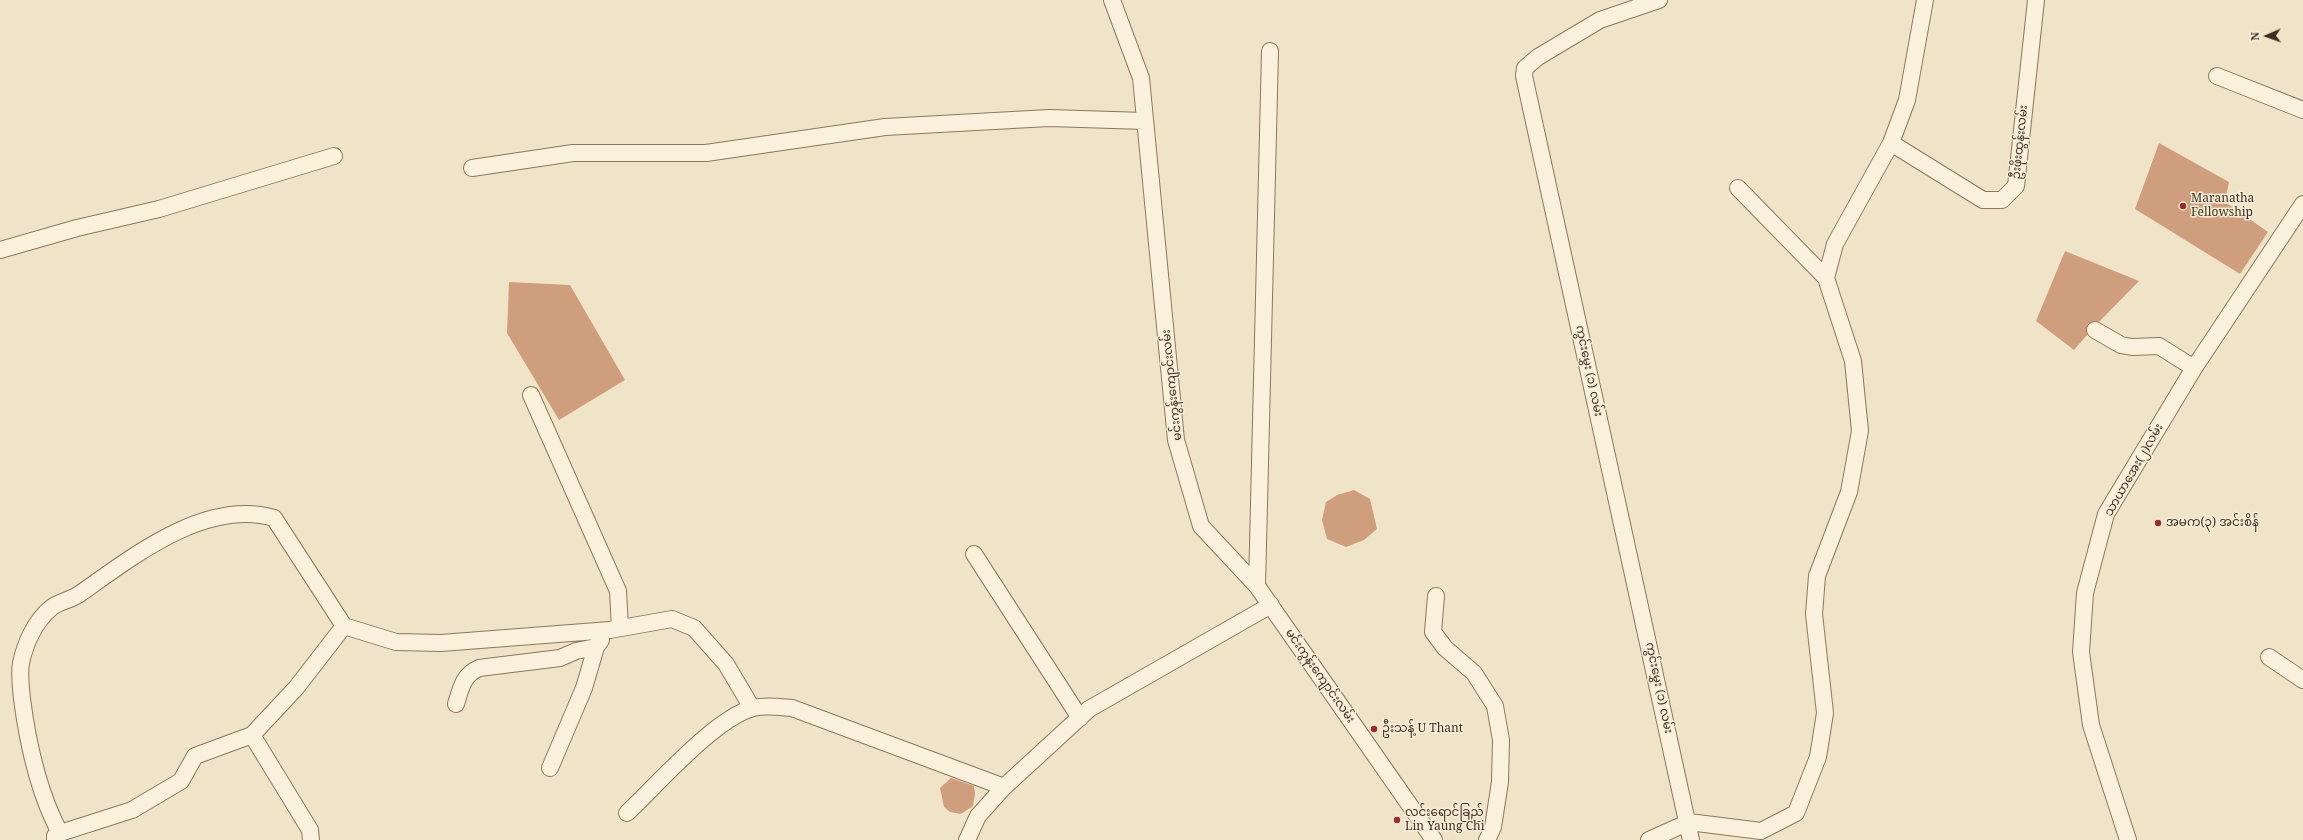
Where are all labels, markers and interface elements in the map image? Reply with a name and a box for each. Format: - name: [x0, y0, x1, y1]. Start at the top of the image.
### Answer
- north arrow: [2247, 16, 2287, 56]
- text: N: [2247, 32, 2262, 41]
- street label: ဦးဖိုးထွန်းလမ်း: [2009, 104, 2031, 180]
- place label: Maranatha Fellowship: [2191, 192, 2254, 220]
- marker: Maranatha Fellowship: [2178, 201, 2188, 211]
- street label: ကွင်းမွှေး (၁) လမ်း: [1572, 324, 1606, 418]
- street label: မင်းကွန်းကျောင်းလမ်း: [1159, 329, 1185, 441]
- street label: သာယာအေး(၂)လမ်း: [2102, 421, 2166, 519]
- place label: အမက(၃) အင်းစိန်: [2166, 516, 2259, 530]
- marker: အမက(၃) အင်းစိန်: [2153, 518, 2163, 528]
- street label: မင်းကွန်းကျောင်းလမ်း: [1282, 626, 1358, 726]
- street label: ကွင်းမွှေး (၁) လမ်း: [1642, 641, 1676, 735]
- place label: ဦးသန့် U Thant: [1382, 722, 1463, 736]
- marker: ဦးသန့် U Thant: [1369, 724, 1379, 734]
- place label: လင်းရောင်ခြည် Lin Yaung Chi: [1405, 806, 1484, 834]
- marker: လင်းရောင်ခြည် Lin Yaung Chi: [1392, 815, 1402, 825]

